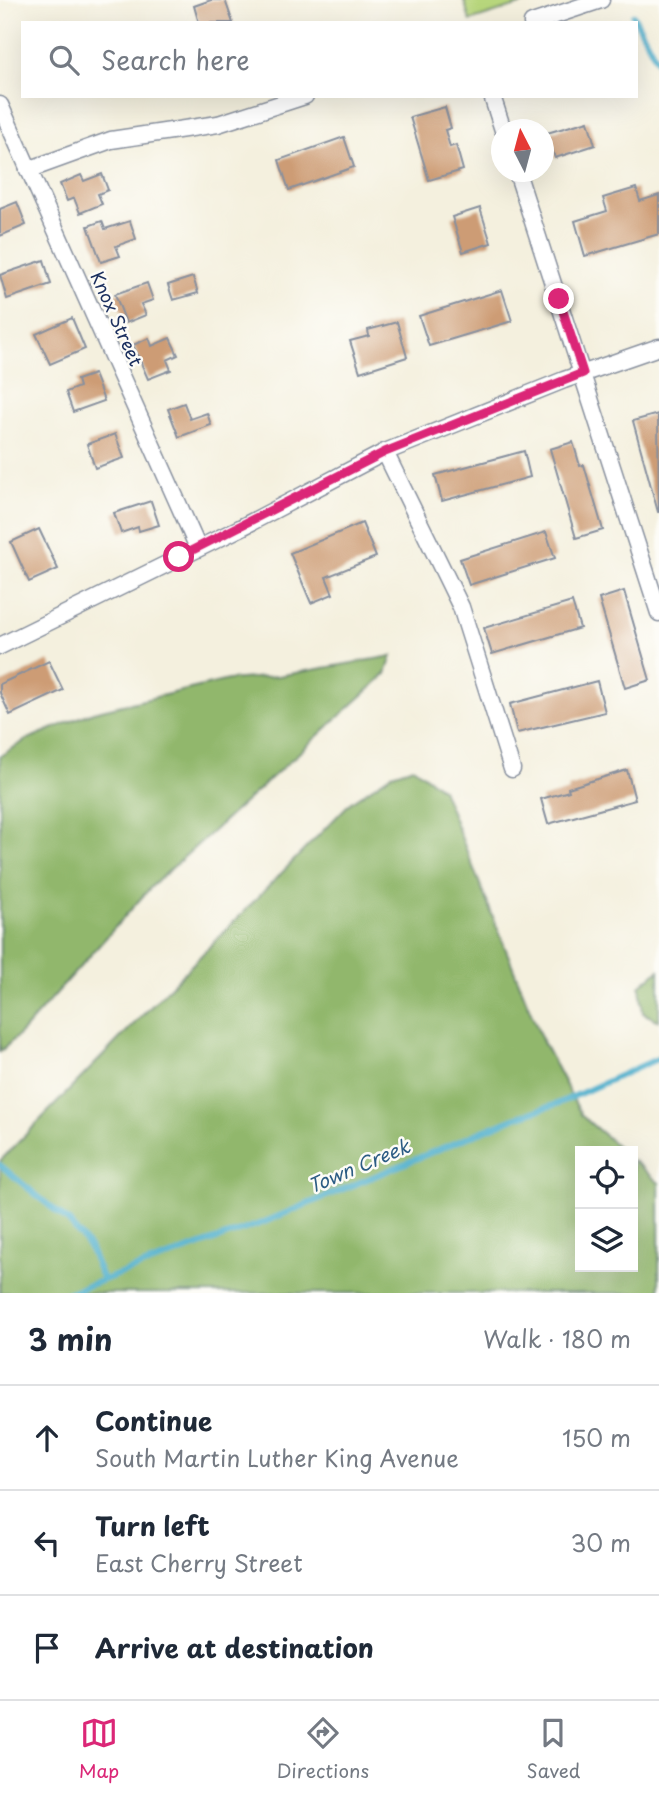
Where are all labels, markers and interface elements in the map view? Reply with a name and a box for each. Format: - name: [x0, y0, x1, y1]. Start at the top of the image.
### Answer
- search box: [21, 21, 638, 98]
- text: Search here: [101, 40, 250, 79]
- icon: search: [45, 41, 83, 79]
- north arrow: [491, 119, 554, 182]
- street label: Knox Street: [84, 267, 150, 370]
- route end: [543, 283, 574, 314]
- route start: [163, 541, 194, 572]
- water label: Town Creek: [303, 1131, 415, 1199]
- map controls: [575, 1146, 638, 1272]
- button: locate: [575, 1146, 638, 1209]
- button: layers: [575, 1209, 638, 1272]
- text: 3 min: [28, 1316, 113, 1361]
- text: Walk · 180 m: [483, 1321, 631, 1356]
- text: Continue: [95, 1401, 212, 1440]
- icon: ahead: [28, 1419, 66, 1457]
- text: 150 m: [562, 1420, 631, 1455]
- text: South Martin Luther King Avenue: [95, 1440, 459, 1475]
- text: Turn left: [95, 1506, 210, 1545]
- icon: left: [28, 1524, 66, 1562]
- text: 30 m: [570, 1525, 631, 1560]
- text: East Cherry Street: [95, 1545, 303, 1580]
- text: Arrive at destination: [95, 1628, 374, 1667]
- icon: arrive: [28, 1629, 66, 1667]
- tab: Map: [79, 1714, 119, 1784]
- tab: Directions: [277, 1714, 369, 1784]
- tab: Saved: [526, 1714, 580, 1784]

